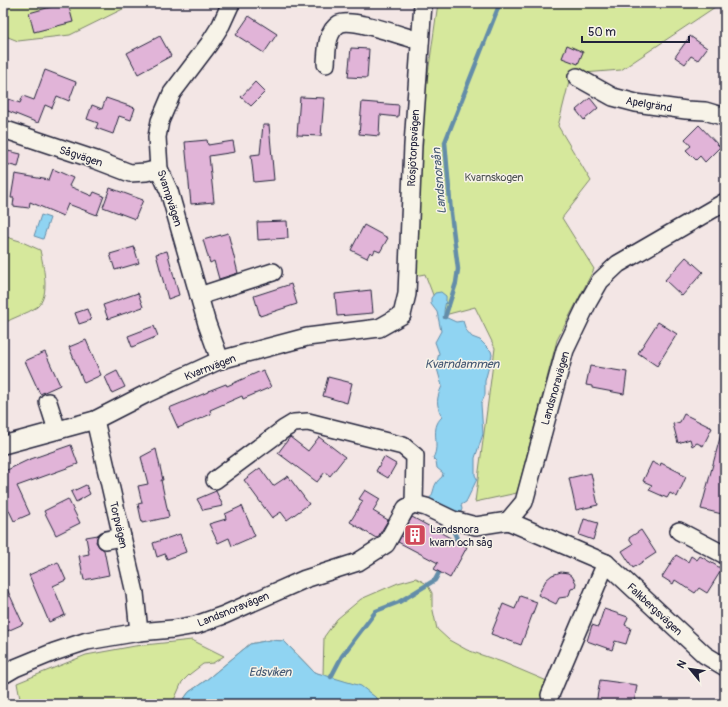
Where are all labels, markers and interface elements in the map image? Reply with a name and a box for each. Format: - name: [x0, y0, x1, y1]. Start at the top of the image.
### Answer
- scale bar: [582, 18, 689, 44]
- text: 50 m: [588, 25, 616, 40]
- street label: Apelgränd: [625, 94, 673, 115]
- street label: Rösjötorpsvägen: [405, 109, 422, 187]
- street label: Sågvägen: [58, 143, 104, 170]
- water label: Landsnoraån: [429, 146, 450, 215]
- street label: Svampvägen: [154, 168, 185, 228]
- park label: Kvarnskogen: [464, 171, 524, 184]
- street label: Landsnoravägen: [539, 350, 572, 426]
- street label: Kvarnvägen: [183, 352, 238, 383]
- water label: Kvarndammen: [425, 357, 500, 372]
- street label: Torpvägen: [107, 500, 130, 550]
- building icon: Landsnora kvarn och såg: [402, 522, 428, 548]
- place label: Landsnora kvarn och såg: [430, 523, 493, 549]
- street label: Falkbergsvägen: [624, 581, 685, 638]
- street label: Landsnoravägen: [195, 589, 271, 630]
- north arrow: [670, 649, 710, 689]
- text: N: [674, 657, 689, 671]
- water label: Edsviken: [249, 665, 292, 680]

